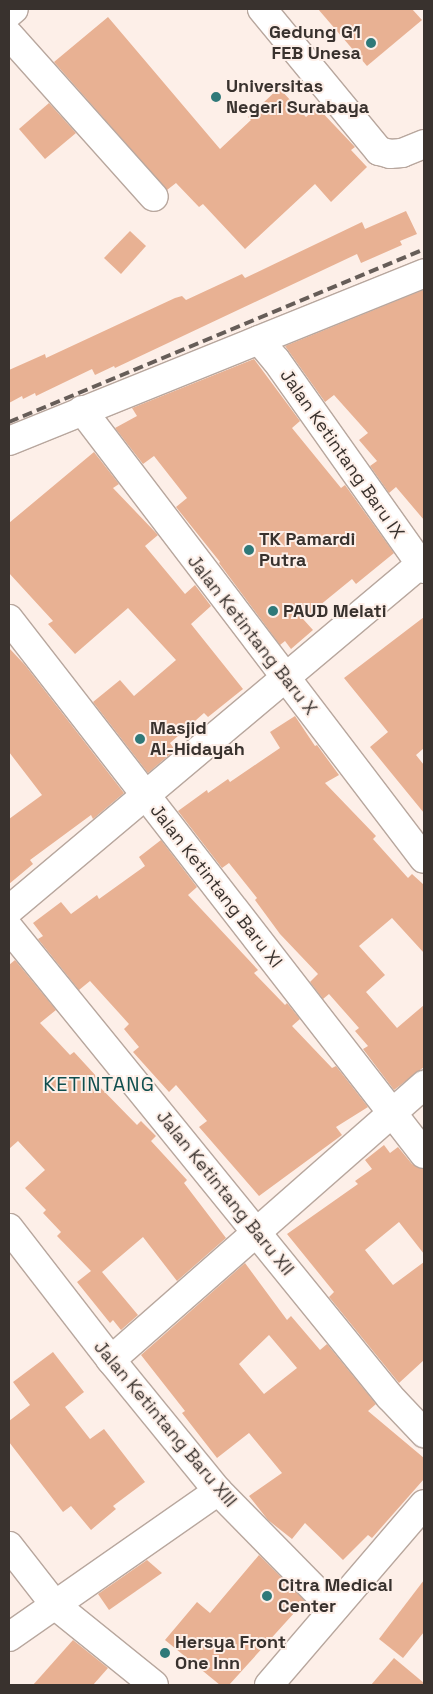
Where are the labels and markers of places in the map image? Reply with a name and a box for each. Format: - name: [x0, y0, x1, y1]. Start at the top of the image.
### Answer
- place label: Gedung G1 FEB Unesa: [269, 22, 361, 64]
- marker: Gedung G1 FEB Unesa: [365, 37, 377, 49]
- place label: Universitas Negeri Surabaya: [226, 76, 369, 118]
- marker: Universitas Negeri Surabaya: [210, 91, 222, 103]
- place label: TK Pamardi Putra: [259, 529, 355, 572]
- marker: TK Pamardi Putra: [243, 544, 255, 556]
- place label: PAUD Melati: [283, 600, 387, 622]
- marker: PAUD Melati: [267, 605, 279, 617]
- place label: Masjid Al-Hidayah: [150, 718, 245, 761]
- marker: Masjid Al-Hidayah: [134, 733, 146, 745]
- place label: Citra Medical Center: [278, 1575, 393, 1618]
- marker: Citra Medical Center: [260, 1589, 274, 1603]
- place label: Hersya Front One Inn: [175, 1632, 286, 1675]
- marker: Hersya Front One Inn: [159, 1647, 171, 1659]

